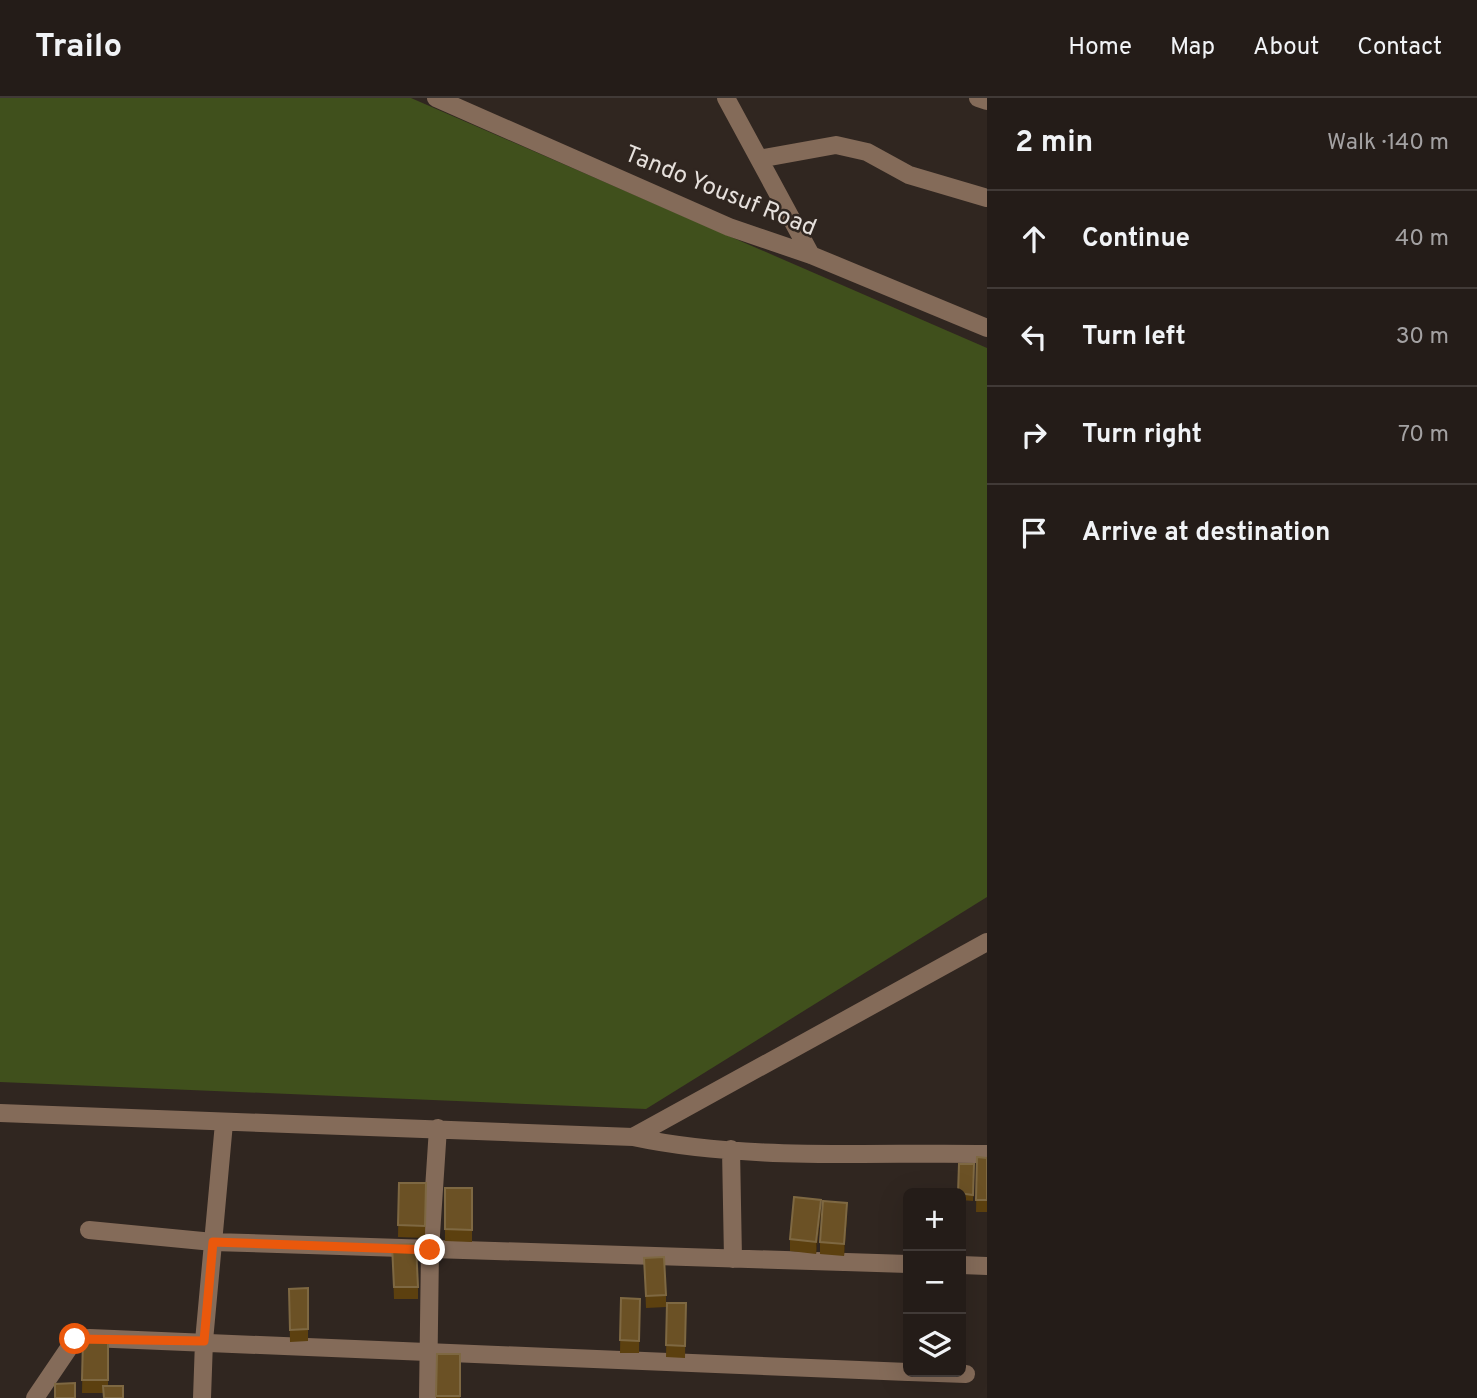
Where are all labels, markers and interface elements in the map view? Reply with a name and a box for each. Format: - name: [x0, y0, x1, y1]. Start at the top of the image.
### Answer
- text: Trailo: [35, 27, 122, 69]
- text: Home: [1068, 33, 1132, 63]
- text: Map: [1170, 33, 1215, 63]
- text: About: [1253, 33, 1319, 63]
- text: Contact: [1357, 33, 1442, 63]
- text: 2 min: [1015, 125, 1093, 162]
- text: Walk · 140 m: [1327, 129, 1449, 158]
- street label: Tando Yousuf Road: [620, 140, 820, 244]
- icon: ahead: [1015, 220, 1053, 258]
- text: Continue: [1082, 223, 1190, 256]
- text: 40 m: [1395, 225, 1449, 254]
- icon: left: [1015, 318, 1053, 356]
- text: Turn left: [1082, 321, 1186, 354]
- text: 30 m: [1396, 323, 1449, 352]
- icon: right: [1015, 416, 1053, 454]
- text: Turn right: [1082, 419, 1202, 452]
- text: 70 m: [1398, 421, 1449, 450]
- icon: arrive: [1015, 514, 1053, 552]
- text: Arrive at destination: [1082, 517, 1330, 550]
- map controls: [903, 1188, 966, 1377]
- button: +: [903, 1188, 966, 1251]
- route end: [414, 1234, 445, 1265]
- button: −: [903, 1251, 966, 1314]
- button: layers: [903, 1314, 966, 1377]
- route start: [59, 1323, 90, 1354]

